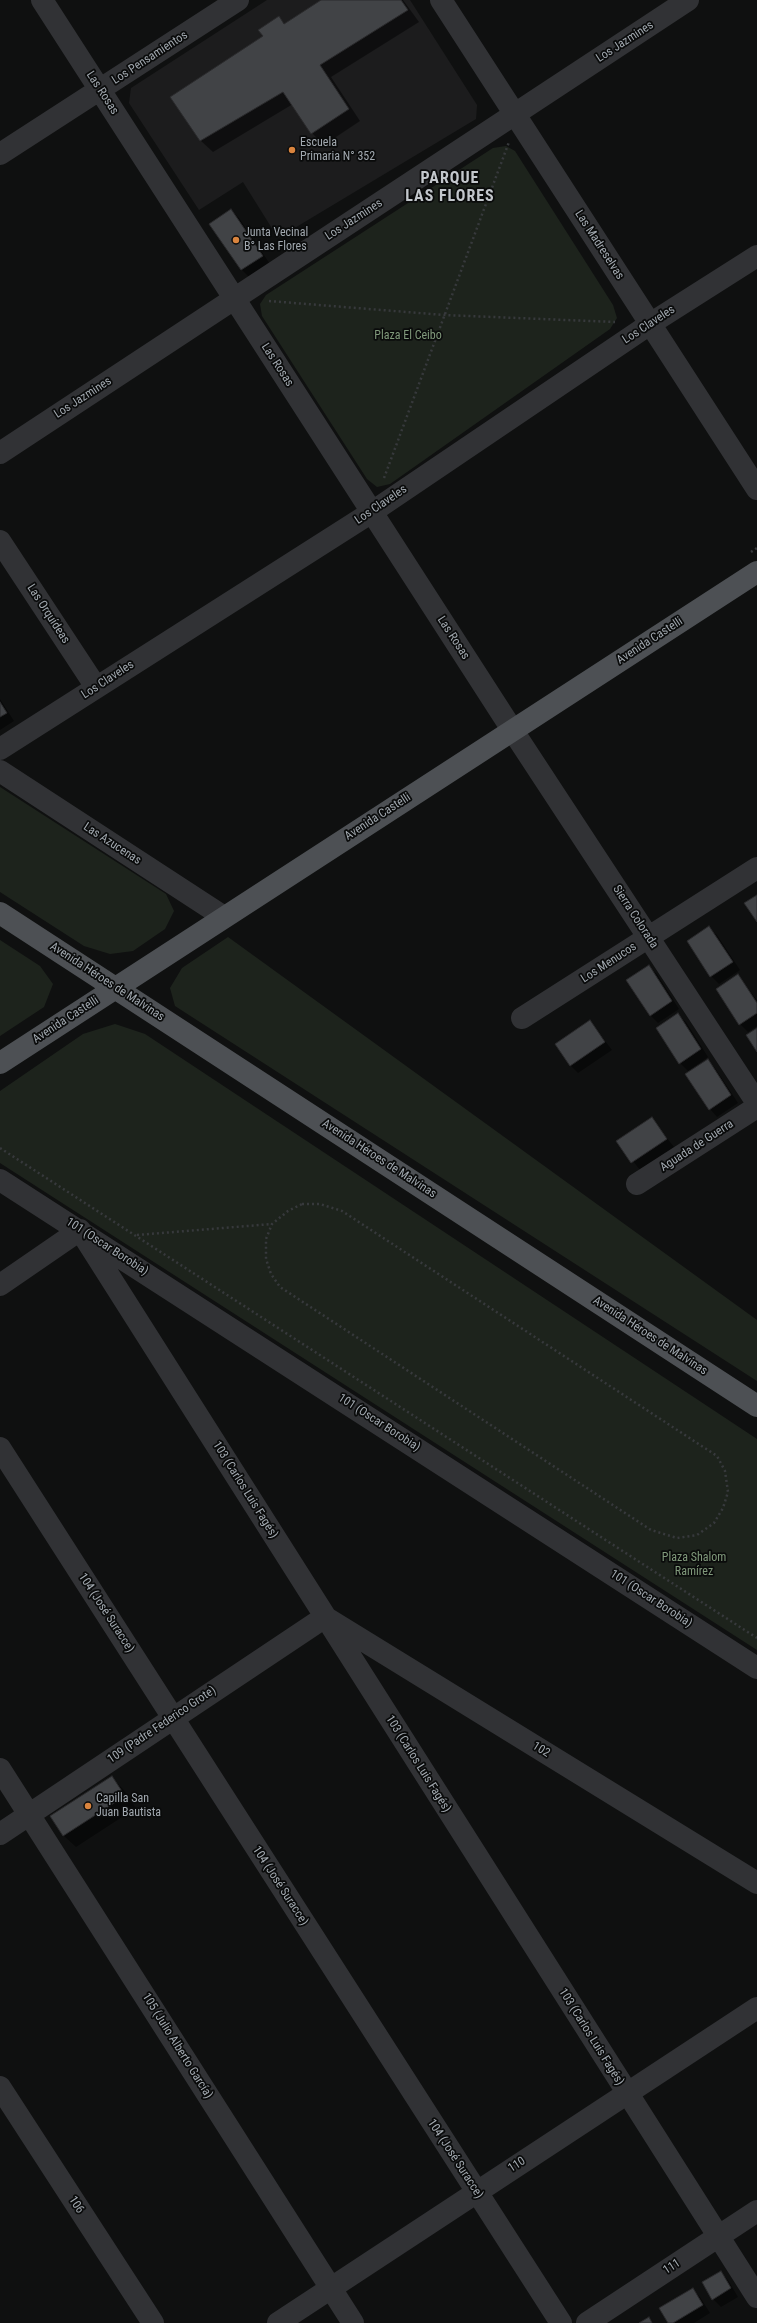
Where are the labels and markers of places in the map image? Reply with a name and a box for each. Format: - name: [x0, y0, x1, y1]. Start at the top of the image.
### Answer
- place label: Escuela Primaria N° 352: [300, 136, 375, 164]
- marker: Escuela Primaria N° 352: [287, 145, 297, 155]
- place label: Junta Vecinal B° Las Flores: [244, 226, 308, 254]
- marker: Junta Vecinal B° Las Flores: [231, 235, 241, 245]
- place label: Capilla San Juan Bautista: [96, 1792, 161, 1820]
- marker: Capilla San Juan Bautista: [83, 1801, 93, 1811]

